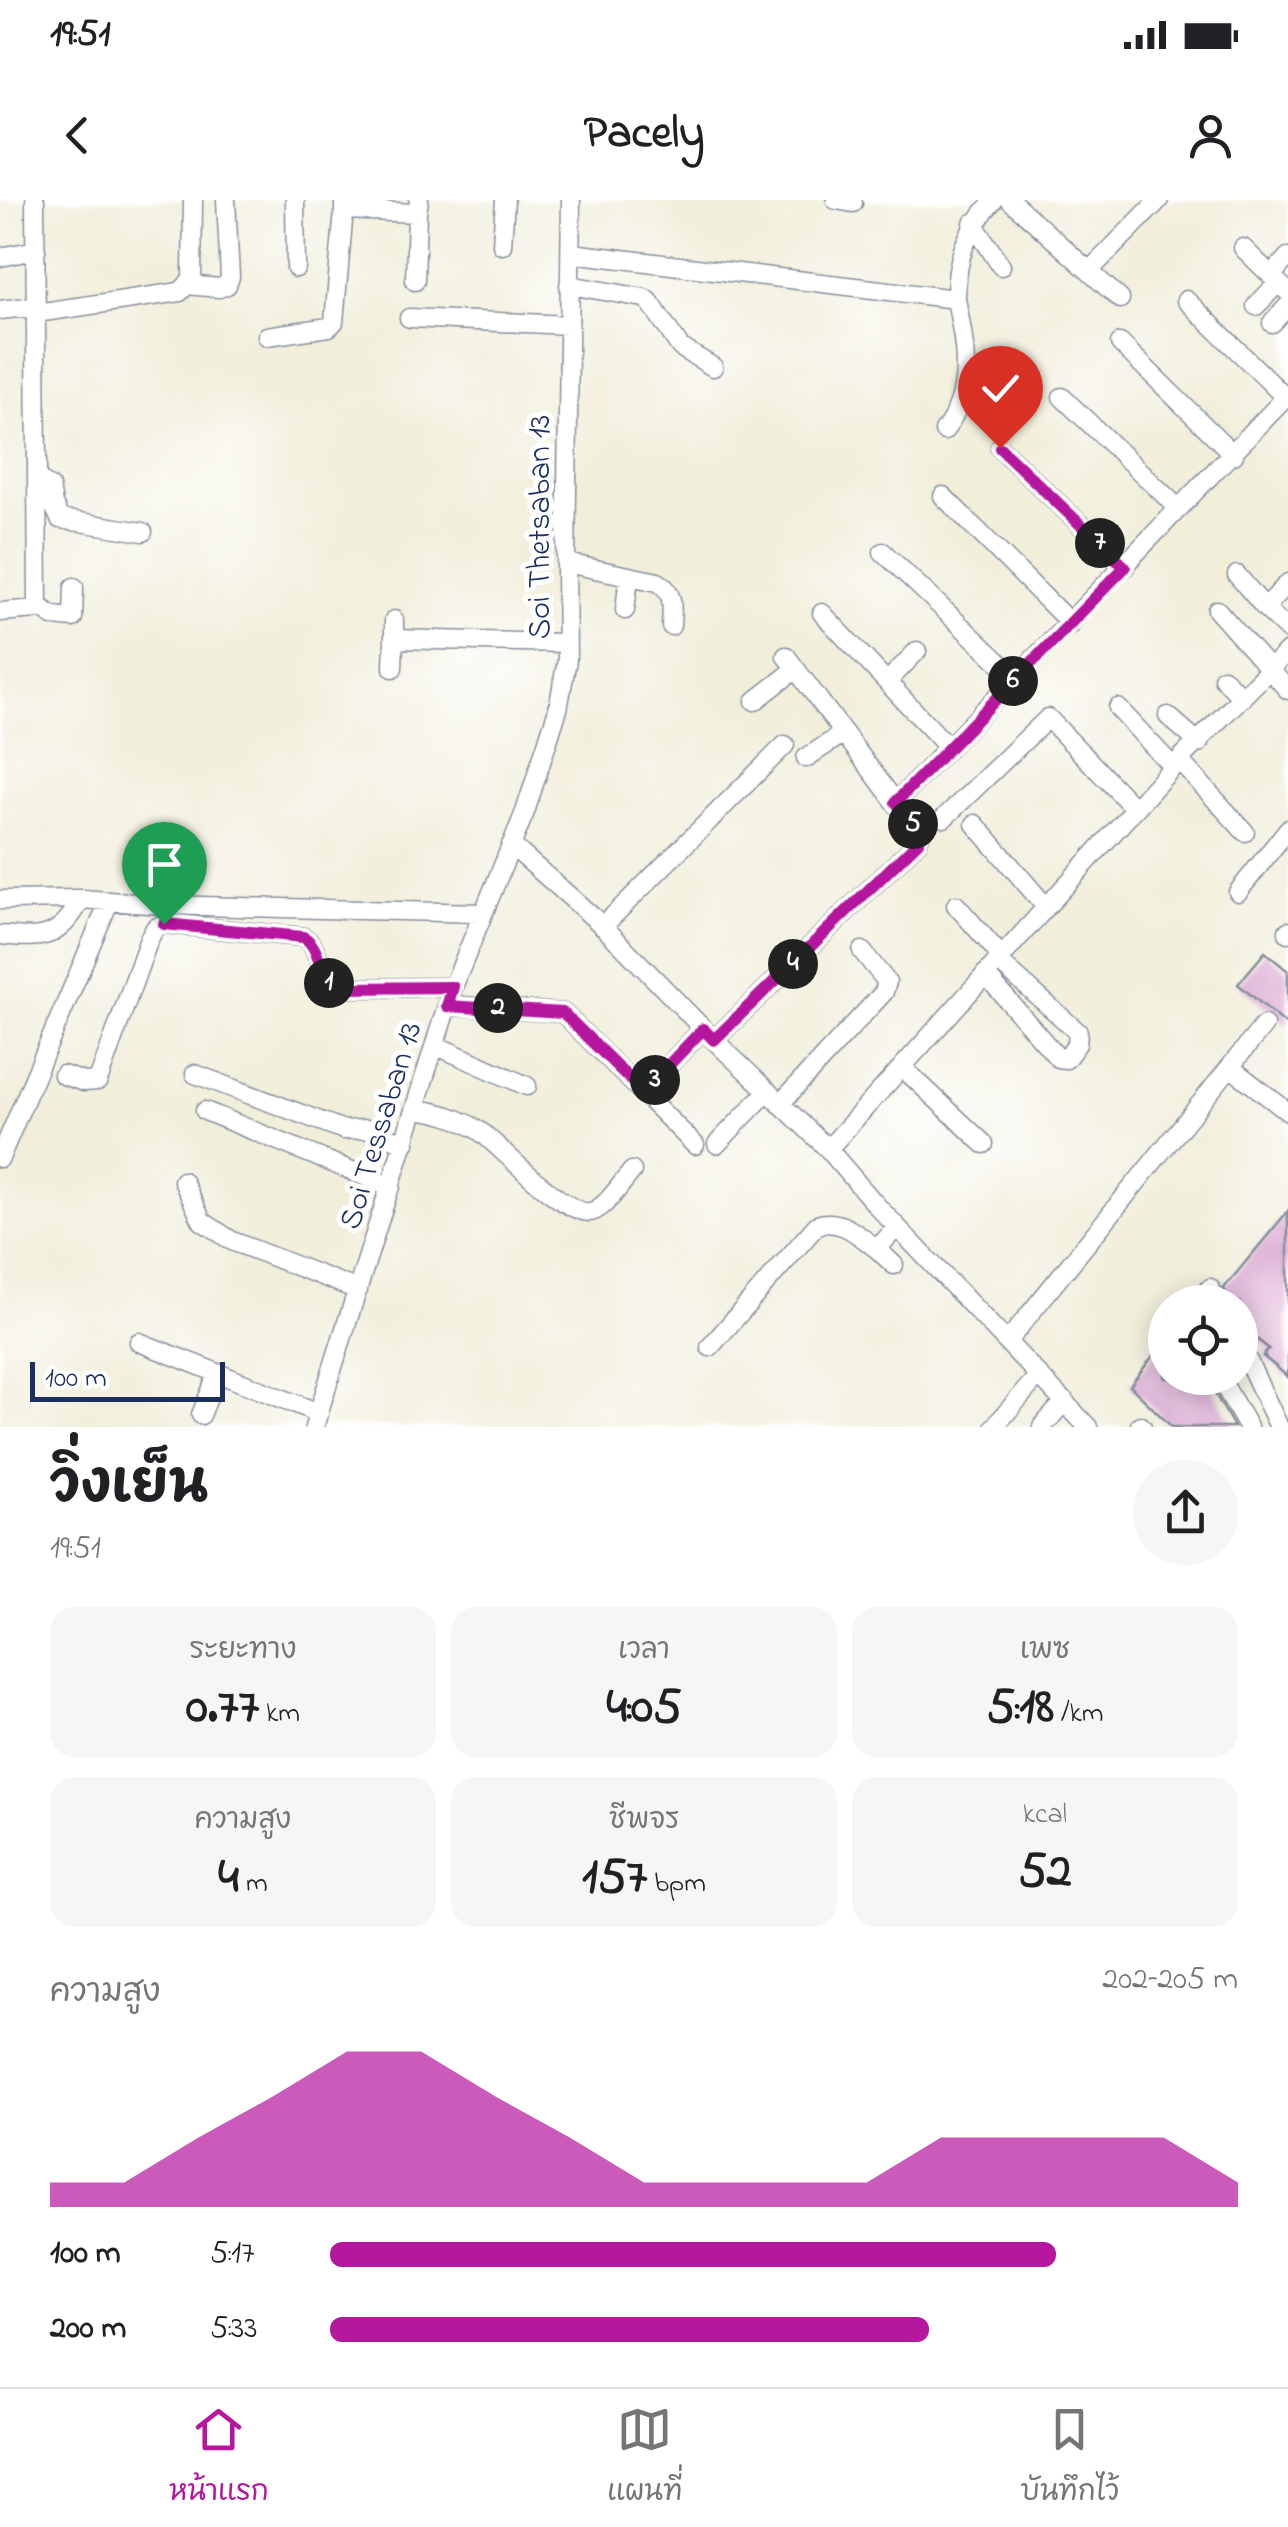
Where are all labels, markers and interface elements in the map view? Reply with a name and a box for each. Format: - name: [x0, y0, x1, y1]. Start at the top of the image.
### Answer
- text: 19:51: [50, 7, 111, 63]
- text: Pacely: [584, 102, 704, 168]
- icon: back: [50, 108, 105, 163]
- icon: person: [1183, 108, 1238, 163]
- pin: [958, 346, 1043, 449]
- icon: check: [973, 361, 1028, 416]
- street label: Soi Thetsaban 13: [518, 415, 565, 639]
- pin: 7: [1075, 518, 1125, 568]
- text: 7: [1094, 522, 1106, 563]
- pin: 6: [988, 656, 1038, 706]
- text: 6: [1007, 660, 1019, 701]
- pin: 5: [888, 799, 938, 849]
- text: 5: [905, 803, 921, 844]
- pin: [122, 822, 207, 925]
- icon: arrive: [137, 837, 192, 892]
- pin: 4: [768, 939, 818, 989]
- text: 4: [787, 943, 799, 984]
- pin: 1: [304, 958, 354, 1008]
- text: 1: [325, 962, 333, 1003]
- pin: 2: [473, 983, 523, 1033]
- text: 2: [491, 987, 505, 1028]
- street label: Soi Tessaban 13: [328, 1016, 436, 1236]
- pin: 3: [630, 1055, 680, 1105]
- text: 3: [649, 1059, 661, 1100]
- map controls: [1148, 1285, 1258, 1395]
- button: locate: [1148, 1285, 1258, 1395]
- scale bar: [30, 1357, 225, 1402]
- text: 100 m: [45, 1359, 107, 1400]
- text: วิ่งเย็น: [50, 1448, 208, 1528]
- button: share: [1133, 1460, 1238, 1565]
- text: 19:51: [50, 1526, 101, 1573]
- text: ระยะทาง: [190, 1631, 296, 1672]
- text: เวลา: [618, 1631, 670, 1672]
- text: เพซ: [1020, 1631, 1070, 1672]
- text: 0.77: [186, 1672, 259, 1745]
- text: 4:05: [606, 1672, 682, 1745]
- text: 5:18: [986, 1672, 1054, 1745]
- text: km: [259, 1694, 300, 1735]
- text: /km: [1054, 1694, 1104, 1735]
- text: kcal: [1023, 1795, 1067, 1836]
- text: ความสูง: [195, 1801, 291, 1842]
- text: ชีพจร: [609, 1801, 679, 1842]
- text: 52: [1018, 1836, 1072, 1909]
- text: 4: [218, 1842, 239, 1915]
- text: 157: [582, 1842, 647, 1915]
- text: m: [239, 1864, 268, 1905]
- text: bpm: [647, 1864, 706, 1905]
- text: 202–205 m: [1102, 1957, 1238, 2004]
- text: ความสูง: [50, 1970, 161, 2017]
- text: 100 m: [50, 2231, 121, 2278]
- text: 5:17: [210, 2231, 254, 2278]
- text: 200 m: [50, 2306, 126, 2353]
- text: 5:33: [210, 2306, 257, 2353]
- tab: หน้าแรก: [169, 2402, 269, 2514]
- tab: แผนที่: [607, 2402, 683, 2514]
- tab: บันทึกไว้: [1021, 2402, 1119, 2514]

